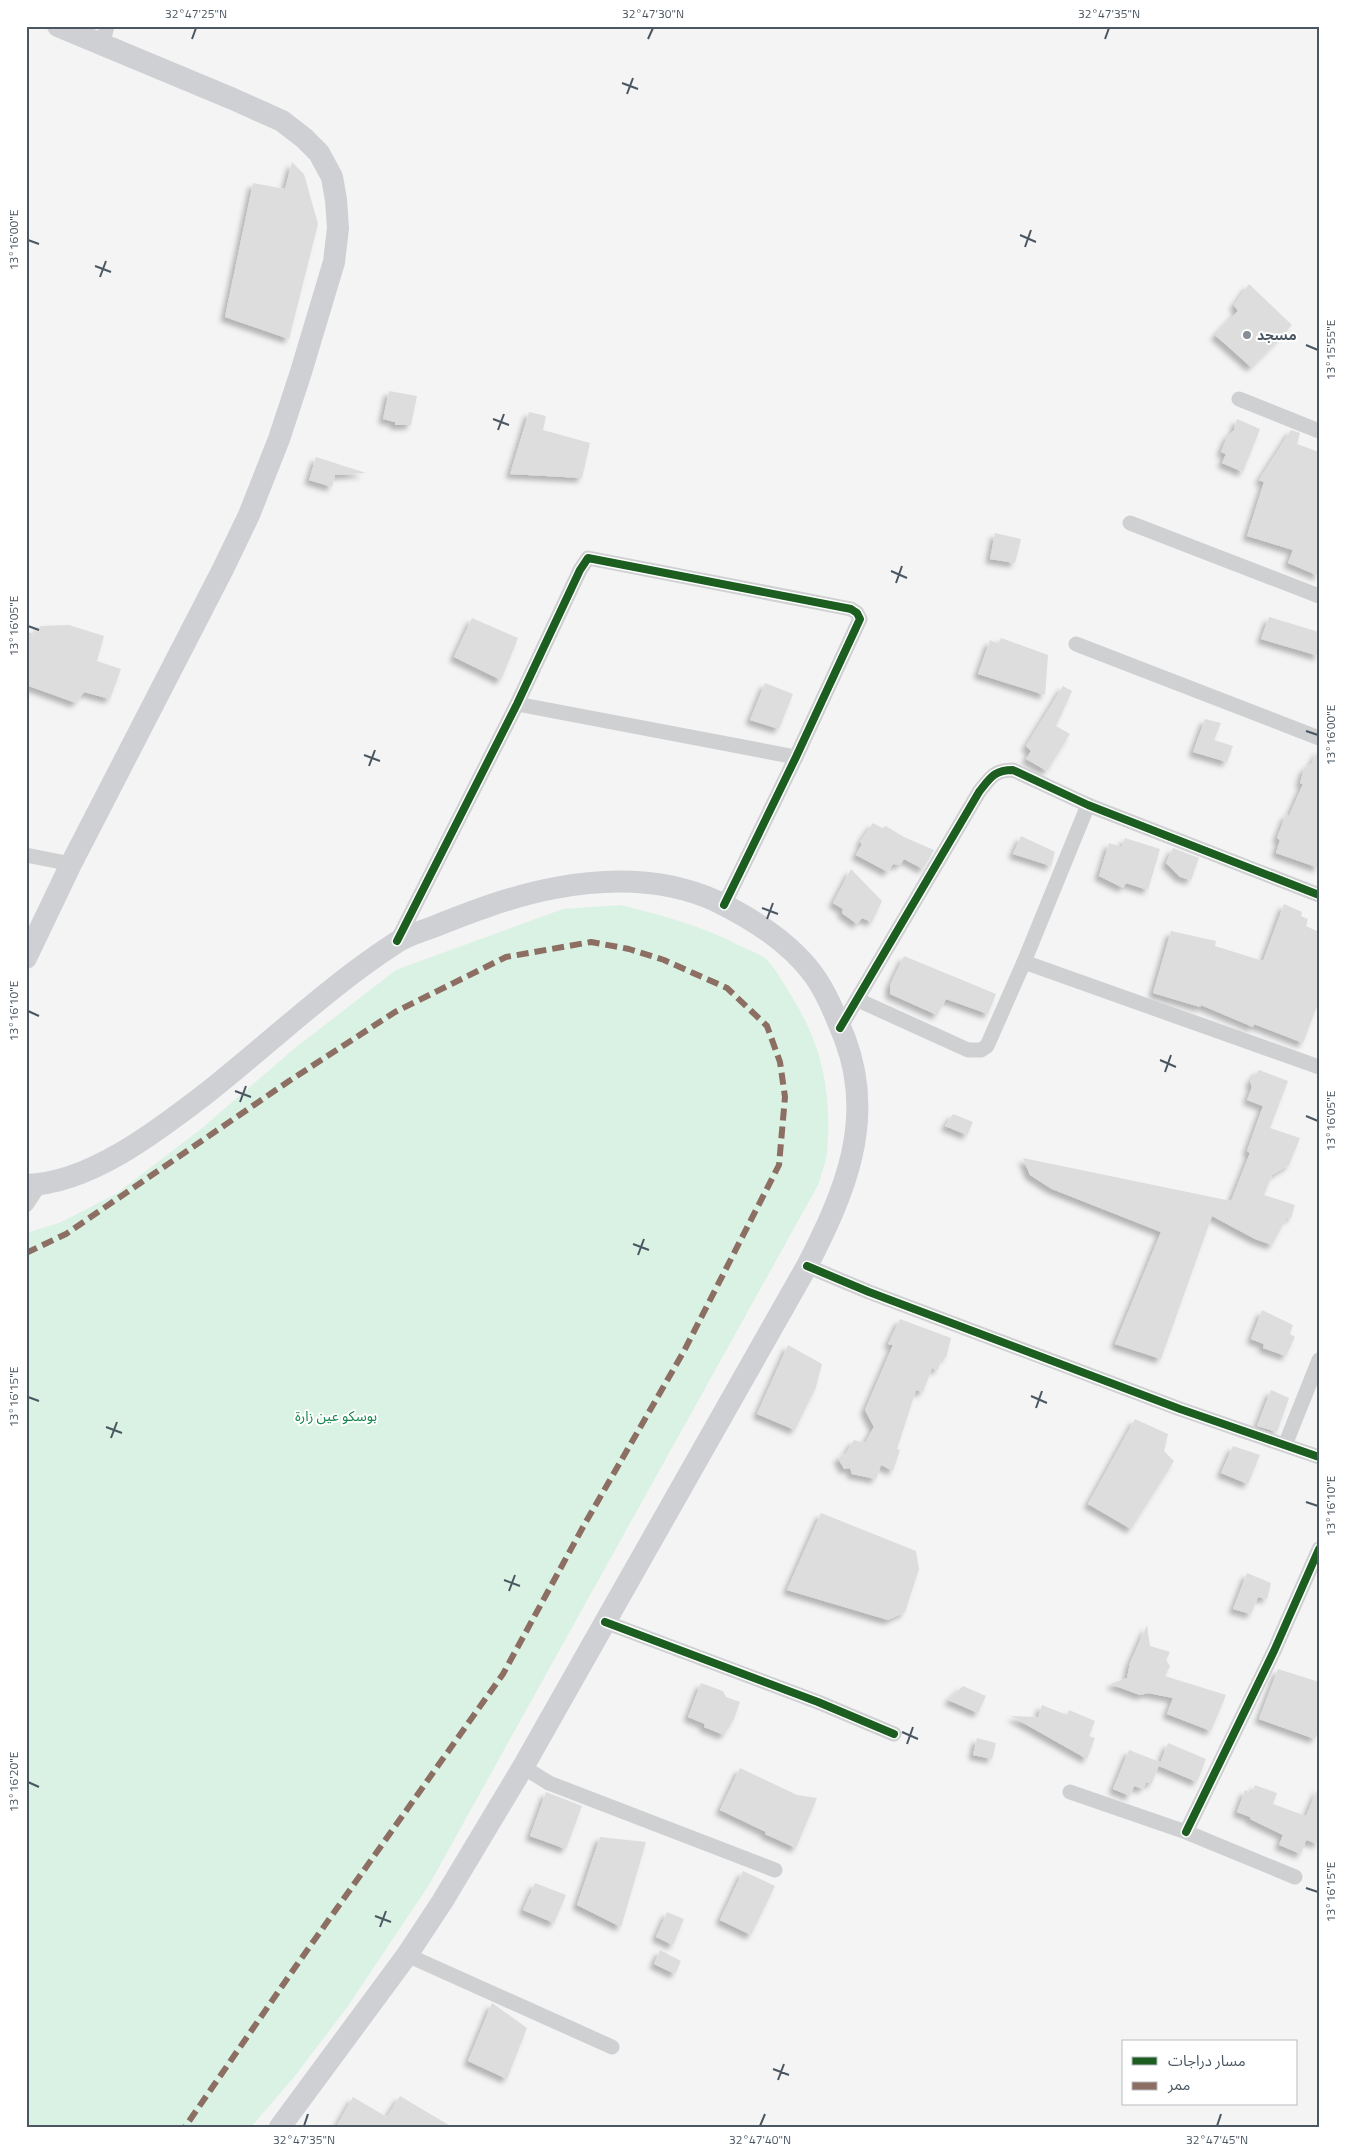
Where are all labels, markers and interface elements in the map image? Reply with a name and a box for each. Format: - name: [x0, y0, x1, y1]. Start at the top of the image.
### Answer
- text: 32°47'25"N: [165, 4, 227, 23]
- text: 32°47'30"N: [622, 4, 684, 23]
- text: 32°47'35"N: [1078, 4, 1140, 23]
- text: 13°16'00"E: [4, 209, 23, 270]
- text: 13°15'55"E: [1321, 319, 1340, 380]
- place label: مسجد: [1257, 324, 1297, 345]
- marker: مسجد: [1241, 329, 1253, 341]
- text: 13°16'05"E: [4, 595, 23, 656]
- text: 13°16'00"E: [1321, 704, 1340, 765]
- text: 13°16'10"E: [4, 980, 23, 1041]
- text: 13°16'05"E: [1321, 1090, 1340, 1151]
- text: 13°16'15"E: [4, 1366, 23, 1427]
- park label: بوسكو عين زارة: [295, 1405, 377, 1426]
- text: 13°16'10"E: [1321, 1475, 1340, 1536]
- text: 13°16'20"E: [4, 1751, 23, 1812]
- text: 13°16'15"E: [1321, 1861, 1340, 1922]
- legend: [1122, 2040, 1298, 2106]
- text: مسار دراجات: [1168, 2049, 1246, 2072]
- text: ممر: [1167, 2073, 1191, 2096]
- text: 32°47'35"N: [273, 2130, 335, 2149]
- text: 32°47'40"N: [729, 2130, 791, 2149]
- text: 32°47'45"N: [1186, 2130, 1248, 2149]

